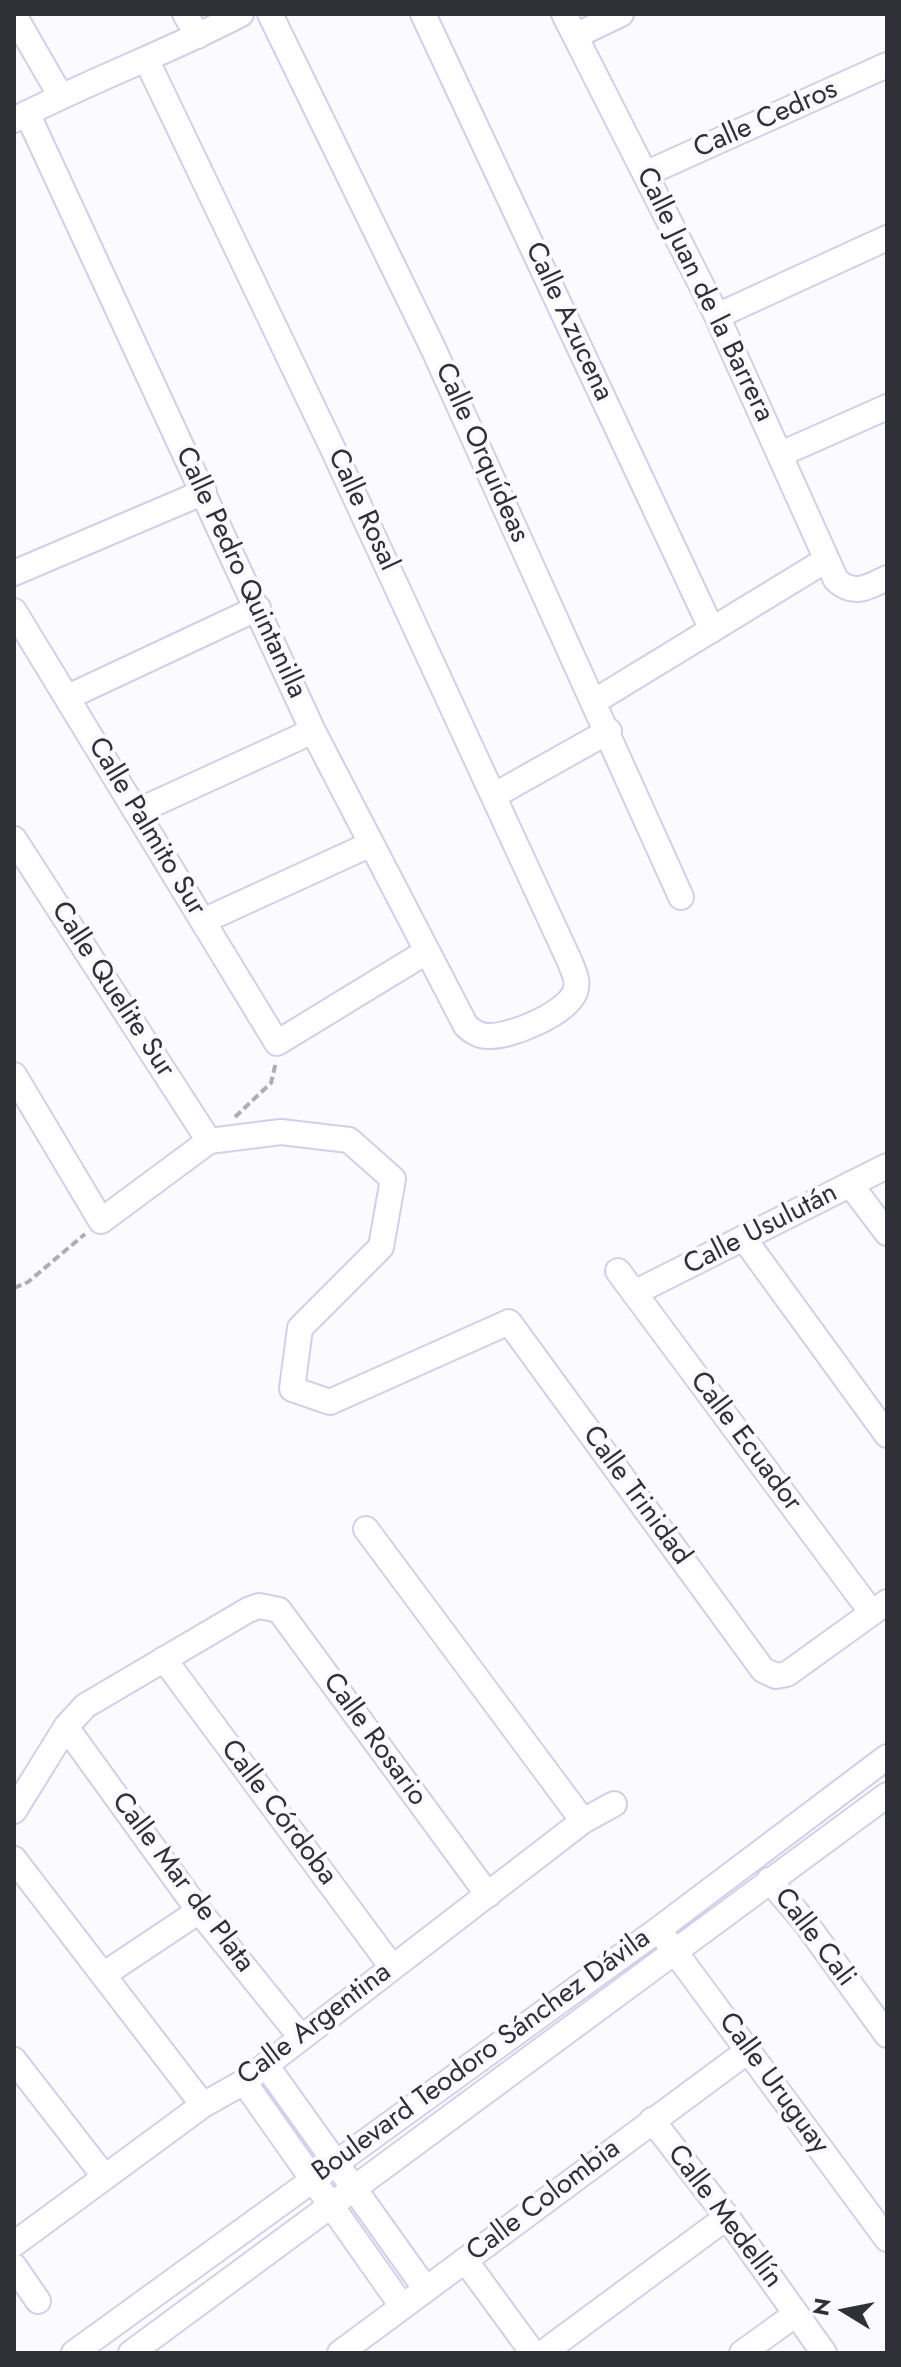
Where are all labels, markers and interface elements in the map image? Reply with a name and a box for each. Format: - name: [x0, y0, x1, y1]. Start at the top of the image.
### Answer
- street label: Calle Cedros: [689, 73, 843, 167]
- street label: Calle Juan de la Barrera: [628, 162, 780, 428]
- street label: Calle Azucena: [517, 237, 619, 407]
- street label: Calle Orquídeas: [426, 358, 536, 548]
- street label: Calle Pedro Quintanilla: [167, 442, 313, 704]
- street label: Calle Rosal: [319, 444, 405, 576]
- street label: Calle Palmito Sur: [80, 732, 212, 922]
- street label: Calle Quelite Sur: [43, 896, 181, 1084]
- street label: Calle Usulután: [679, 1177, 843, 1283]
- street label: Calle Ecuador: [682, 1366, 808, 1518]
- street label: Calle Trinidad: [574, 1420, 698, 1572]
- street label: Calle Rosario: [314, 1667, 434, 1813]
- street label: Calle Córdoba: [212, 1734, 344, 1892]
- street label: Calle Mar de Plata: [103, 1786, 261, 1980]
- street label: Calle Cali: [766, 1882, 862, 1994]
- street label: Boulevard Teodoro Sánchez Dávila: [307, 1922, 657, 2190]
- street label: Calle Argentina: [232, 1956, 398, 2094]
- street label: Calle Uruguay: [710, 2007, 836, 2161]
- street label: Calle Colombia: [461, 2132, 627, 2270]
- street label: Calle Medellín: [659, 2139, 789, 2295]
- north arrow: [805, 2271, 885, 2351]
- text: N: [804, 2295, 839, 2318]

